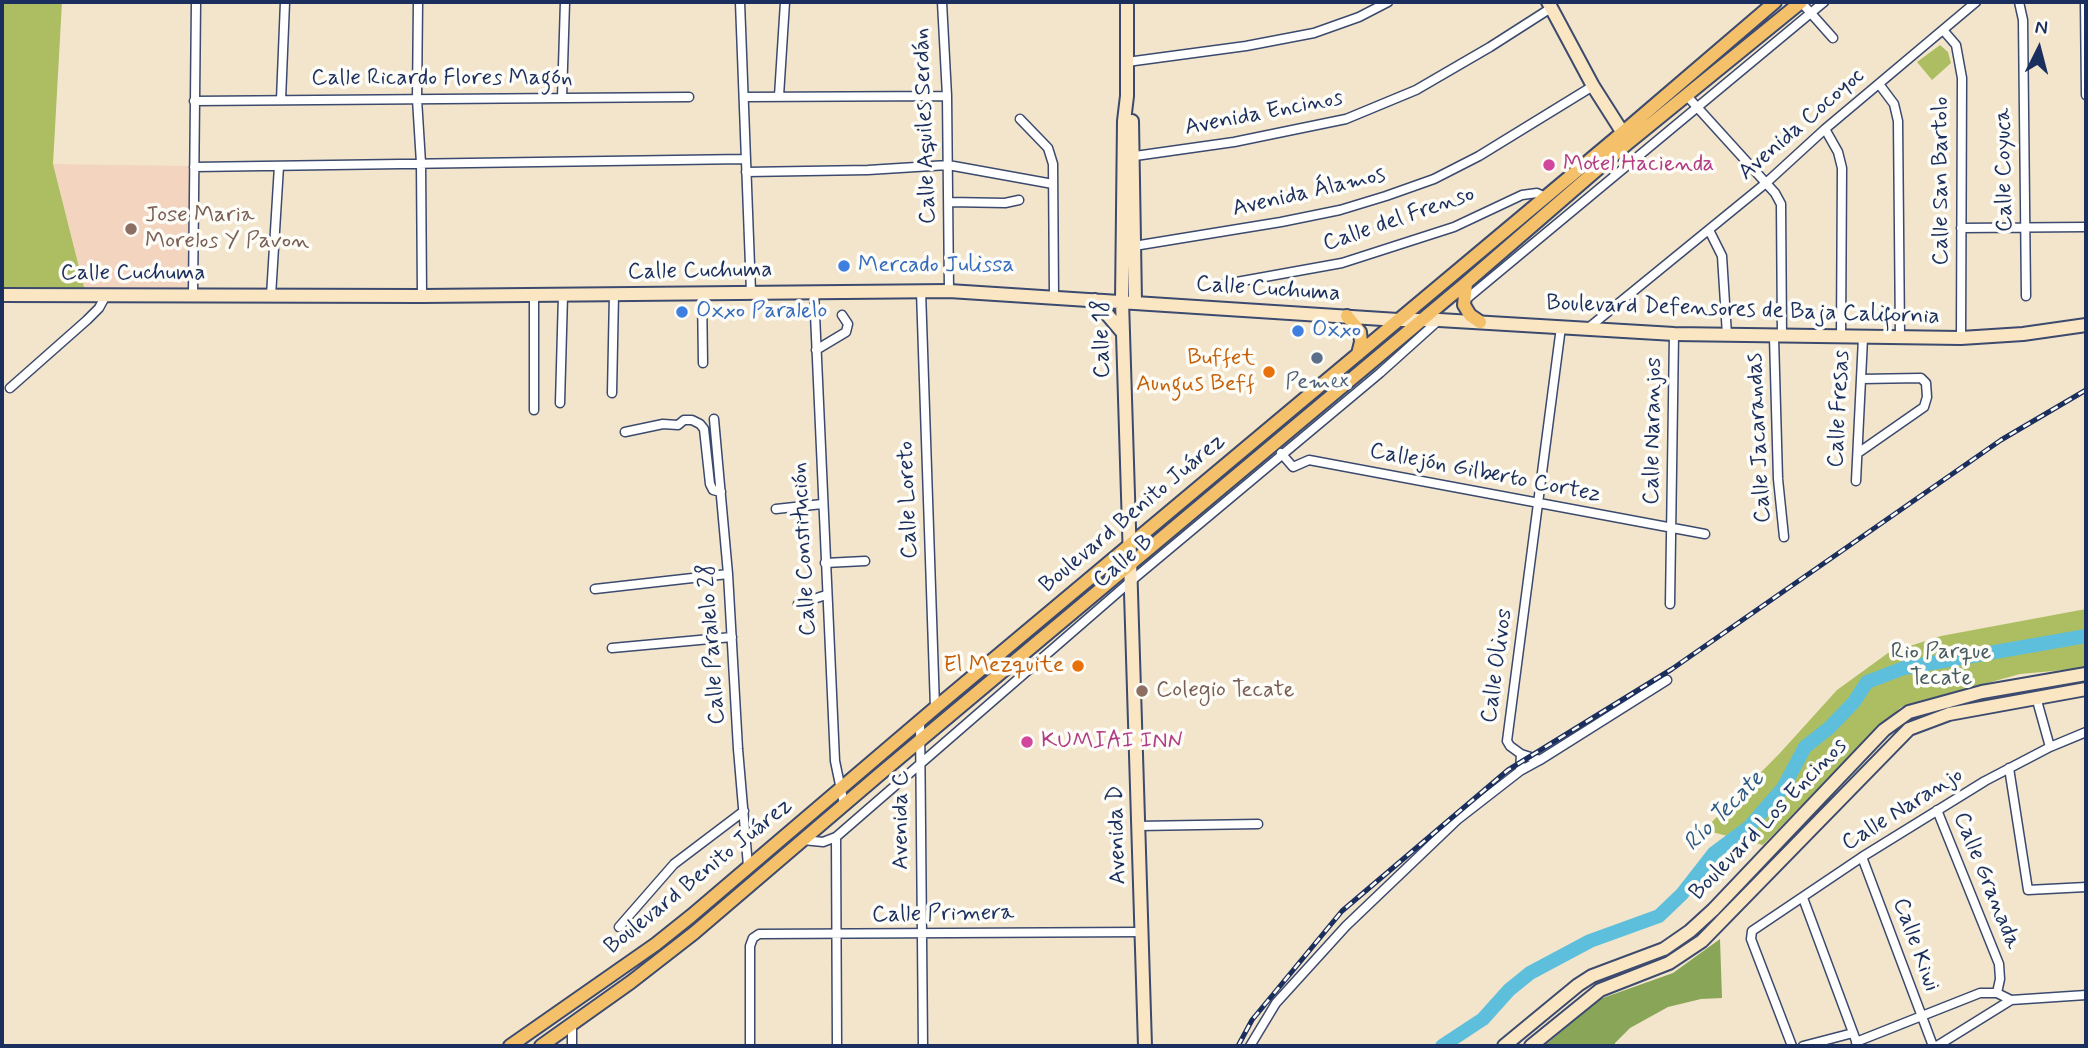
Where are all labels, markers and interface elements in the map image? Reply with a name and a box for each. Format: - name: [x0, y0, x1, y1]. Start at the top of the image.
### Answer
- north arrow: [2004, 14, 2074, 84]
- text: N: [2034, 15, 2049, 41]
- street label: Calle Aquiles Serdán: [909, 27, 943, 225]
- street label: Avenida Cocoyoc: [1733, 63, 1871, 187]
- street label: Calle Ricardo Flores Magón: [311, 65, 573, 93]
- street label: Avenida Encinos: [1182, 85, 1346, 143]
- street label: Calle San Bartolo: [1928, 97, 1956, 265]
- street label: Calle Coyuca: [1990, 108, 2020, 232]
- place label: Motel Hacienda: [1563, 151, 1714, 179]
- marker: Motel Hacienda: [1541, 157, 1557, 173]
- street label: Avenida Álamos: [1230, 162, 1388, 224]
- street label: Calle del Frenso: [1320, 181, 1478, 259]
- place label: Jose Maria Morelos Y Pavon: [145, 202, 309, 256]
- marker: Jose Maria Morelos Y Pavon: [123, 221, 139, 237]
- place label: Mercado Julissa: [858, 252, 1014, 280]
- street label: Calle Cuchuma: [627, 257, 773, 287]
- marker: Mercado Julissa: [836, 258, 852, 274]
- street label: Calle Cuchuma: [61, 260, 205, 288]
- street label: Calle Cuchuma: [1195, 271, 1341, 309]
- street label: Boulevard Defensores de Baja California: [1546, 290, 1940, 332]
- place label: Oxxo Paralelo: [696, 298, 827, 326]
- street label: Calle 18: [1089, 299, 1117, 379]
- marker: Oxxo Paralelo: [674, 304, 690, 320]
- place label: Oxxo: [1312, 317, 1361, 345]
- marker: Oxxo: [1290, 323, 1306, 339]
- place label: Buffet Aungus Beff: [1136, 345, 1255, 399]
- marker: Pemex: [1309, 350, 1325, 366]
- street label: Calle Fresas: [1823, 350, 1857, 468]
- street label: Calle Jacarandas: [1742, 352, 1778, 524]
- street label: Calle Naranjos: [1639, 357, 1669, 505]
- marker: Buffet Aungus Beff: [1261, 364, 1277, 380]
- place label: Pemex: [1285, 369, 1349, 397]
- street label: Boulevard Benito Juárez: [1035, 428, 1231, 600]
- street label: Callejón Gilberto Cortez: [1367, 438, 1603, 510]
- street label: Calle Loreto: [893, 440, 925, 560]
- street label: Calle Constitución: [787, 461, 823, 637]
- street label: Calle B: [1088, 529, 1160, 595]
- street label: Calle Paralelo 28: [694, 562, 732, 726]
- street label: Calle Olivos: [1476, 607, 1520, 725]
- park label: Rio Parque Tecate: [1891, 639, 1991, 693]
- place label: El Mezquite: [943, 652, 1064, 680]
- marker: El Mezquite: [1070, 658, 1086, 674]
- place label: Colegio Tecate: [1156, 677, 1295, 705]
- marker: Colegio Tecate: [1134, 683, 1150, 699]
- place label: KUMIAI INN: [1041, 728, 1183, 756]
- street label: Boulevard Los Encinos: [1684, 733, 1854, 907]
- marker: KUMIAI INN: [1019, 734, 1035, 750]
- street label: Calle Naranjo: [1837, 762, 1969, 858]
- water label: Río Tecate: [1679, 766, 1771, 858]
- street label: Avenida C: [888, 770, 916, 870]
- street label: Avenida D: [1102, 785, 1134, 885]
- street label: Boulevard Benito Juárez: [599, 793, 799, 961]
- street label: Calle Granada: [1946, 809, 2026, 953]
- street label: Calle Kiwi: [1885, 895, 1945, 995]
- street label: Calle Primera: [872, 900, 1014, 930]

